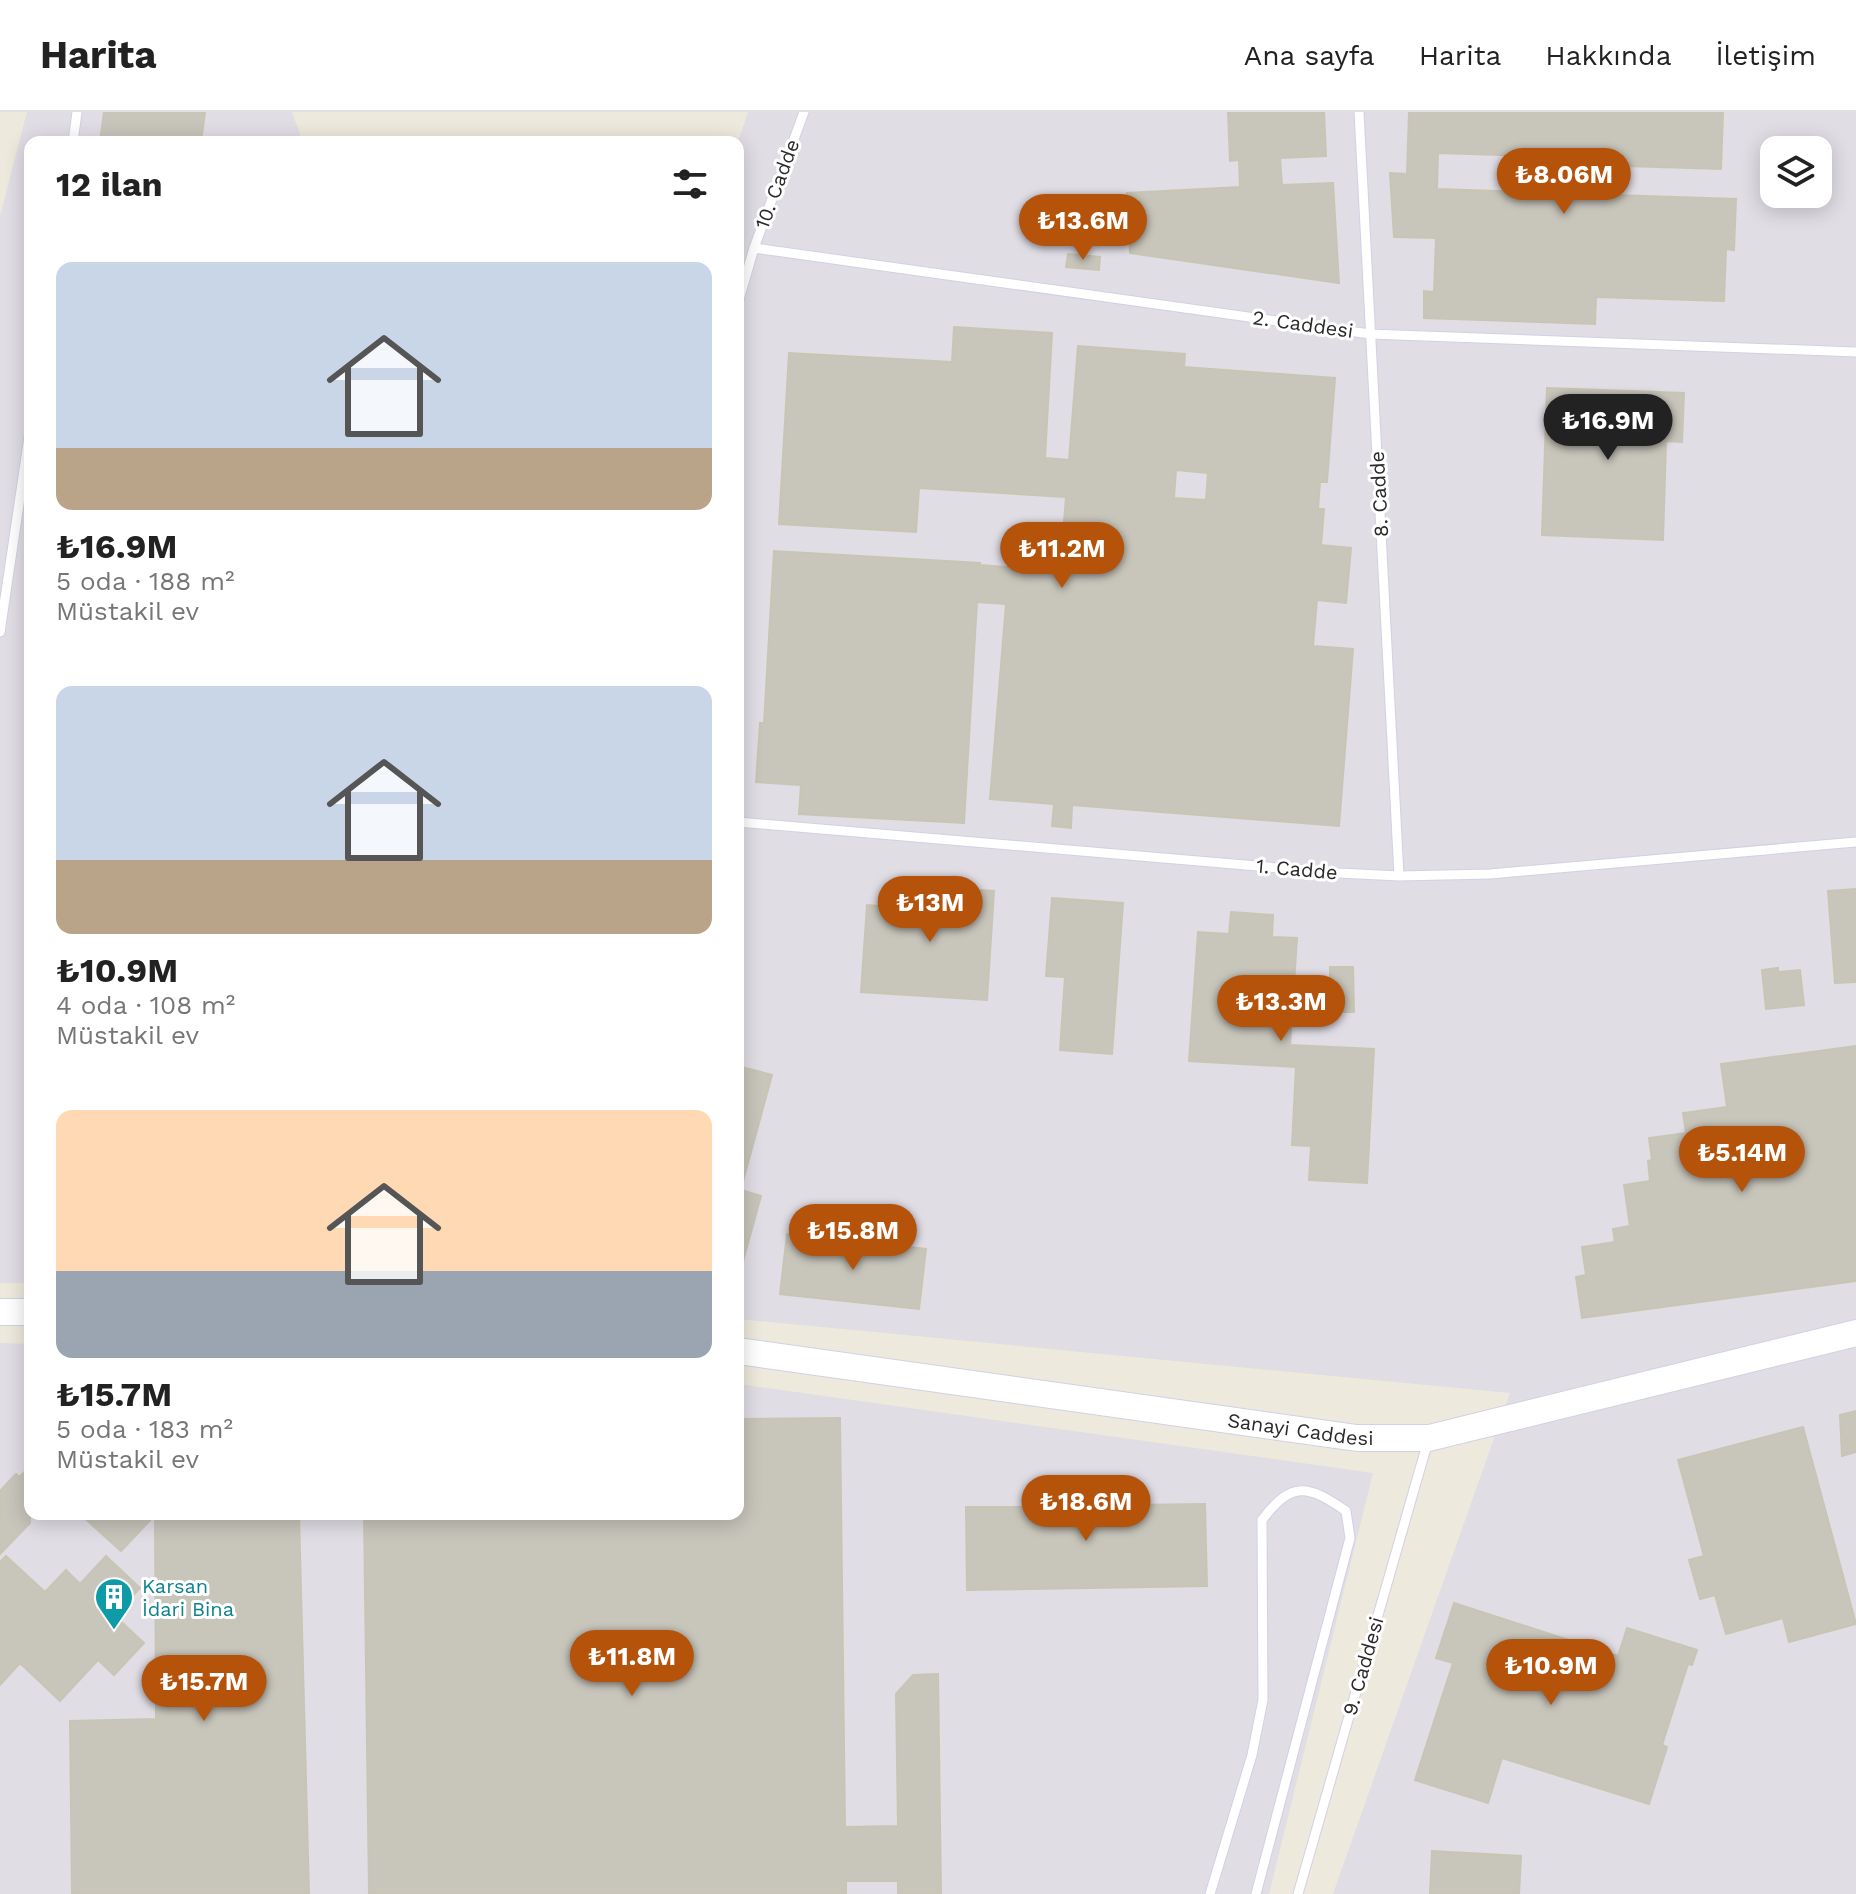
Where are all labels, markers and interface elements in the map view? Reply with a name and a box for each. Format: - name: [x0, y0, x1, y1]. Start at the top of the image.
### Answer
- text: Harita: [40, 33, 156, 77]
- text: Ana sayfa: [1244, 39, 1375, 72]
- text: Harita: [1419, 39, 1501, 72]
- text: Hakkında: [1545, 39, 1672, 72]
- text: İletişim: [1716, 39, 1816, 72]
- street label: 10. Cadde: [750, 136, 804, 232]
- map controls: [1760, 136, 1832, 208]
- button: layers: [1760, 136, 1832, 208]
- pin: ₺8.06M: [1499, 148, 1629, 216]
- text: ₺8.06M: [1515, 159, 1613, 189]
- icon: filters: [668, 162, 712, 206]
- text: 12 ilan: [56, 164, 163, 204]
- pin: ₺13.6M: [1018, 194, 1148, 262]
- text: ₺13.6M: [1037, 205, 1129, 235]
- street label: 2. Caddesi: [1251, 305, 1355, 343]
- icon: home: [312, 314, 456, 458]
- pin: ₺16.9M: [1543, 394, 1673, 462]
- text: ₺16.9M: [1562, 405, 1654, 435]
- street label: 8. Cadde: [1365, 450, 1393, 538]
- pin: ₺11.2M: [997, 522, 1127, 590]
- text: ₺16.9M: [56, 526, 177, 566]
- text: ₺11.2M: [1018, 533, 1106, 563]
- text: 5 oda · 188 m²: [56, 566, 234, 596]
- text: Müstakil ev: [56, 596, 199, 626]
- icon: home: [312, 738, 456, 882]
- street label: 1. Cadde: [1255, 853, 1339, 885]
- pin: ₺13M: [883, 876, 977, 944]
- text: ₺13M: [896, 887, 964, 917]
- text: ₺10.9M: [56, 950, 178, 990]
- pin: ₺13.3M: [1216, 975, 1346, 1043]
- text: ₺13.3M: [1235, 986, 1327, 1016]
- text: 4 oda · 108 m²: [56, 990, 235, 1020]
- text: Müstakil ev: [56, 1020, 199, 1050]
- pin: ₺5.14M: [1677, 1126, 1807, 1194]
- text: ₺5.14M: [1697, 1137, 1787, 1167]
- icon: home: [312, 1162, 456, 1306]
- pin: ₺15.8M: [788, 1204, 918, 1272]
- text: ₺15.8M: [807, 1215, 899, 1245]
- text: ₺15.7M: [56, 1374, 172, 1414]
- street label: Sanayi Caddesi: [1226, 1408, 1373, 1450]
- text: 5 oda · 183 m²: [56, 1414, 233, 1444]
- text: Müstakil ev: [56, 1444, 199, 1474]
- pin: ₺18.6M: [1021, 1475, 1151, 1543]
- text: ₺18.6M: [1039, 1486, 1133, 1516]
- place label: Karsan İdari Bina: [142, 1574, 234, 1621]
- building icon: Karsan İdari Bina: [93, 1576, 135, 1631]
- street label: 9. Caddesi: [1337, 1614, 1389, 1718]
- pin: ₺11.8M: [567, 1630, 697, 1698]
- pin: ₺10.9M: [1486, 1639, 1616, 1707]
- text: ₺11.8M: [588, 1641, 676, 1671]
- text: ₺10.9M: [1504, 1650, 1598, 1680]
- pin: ₺15.7M: [139, 1655, 269, 1723]
- text: ₺15.7M: [160, 1666, 248, 1696]

